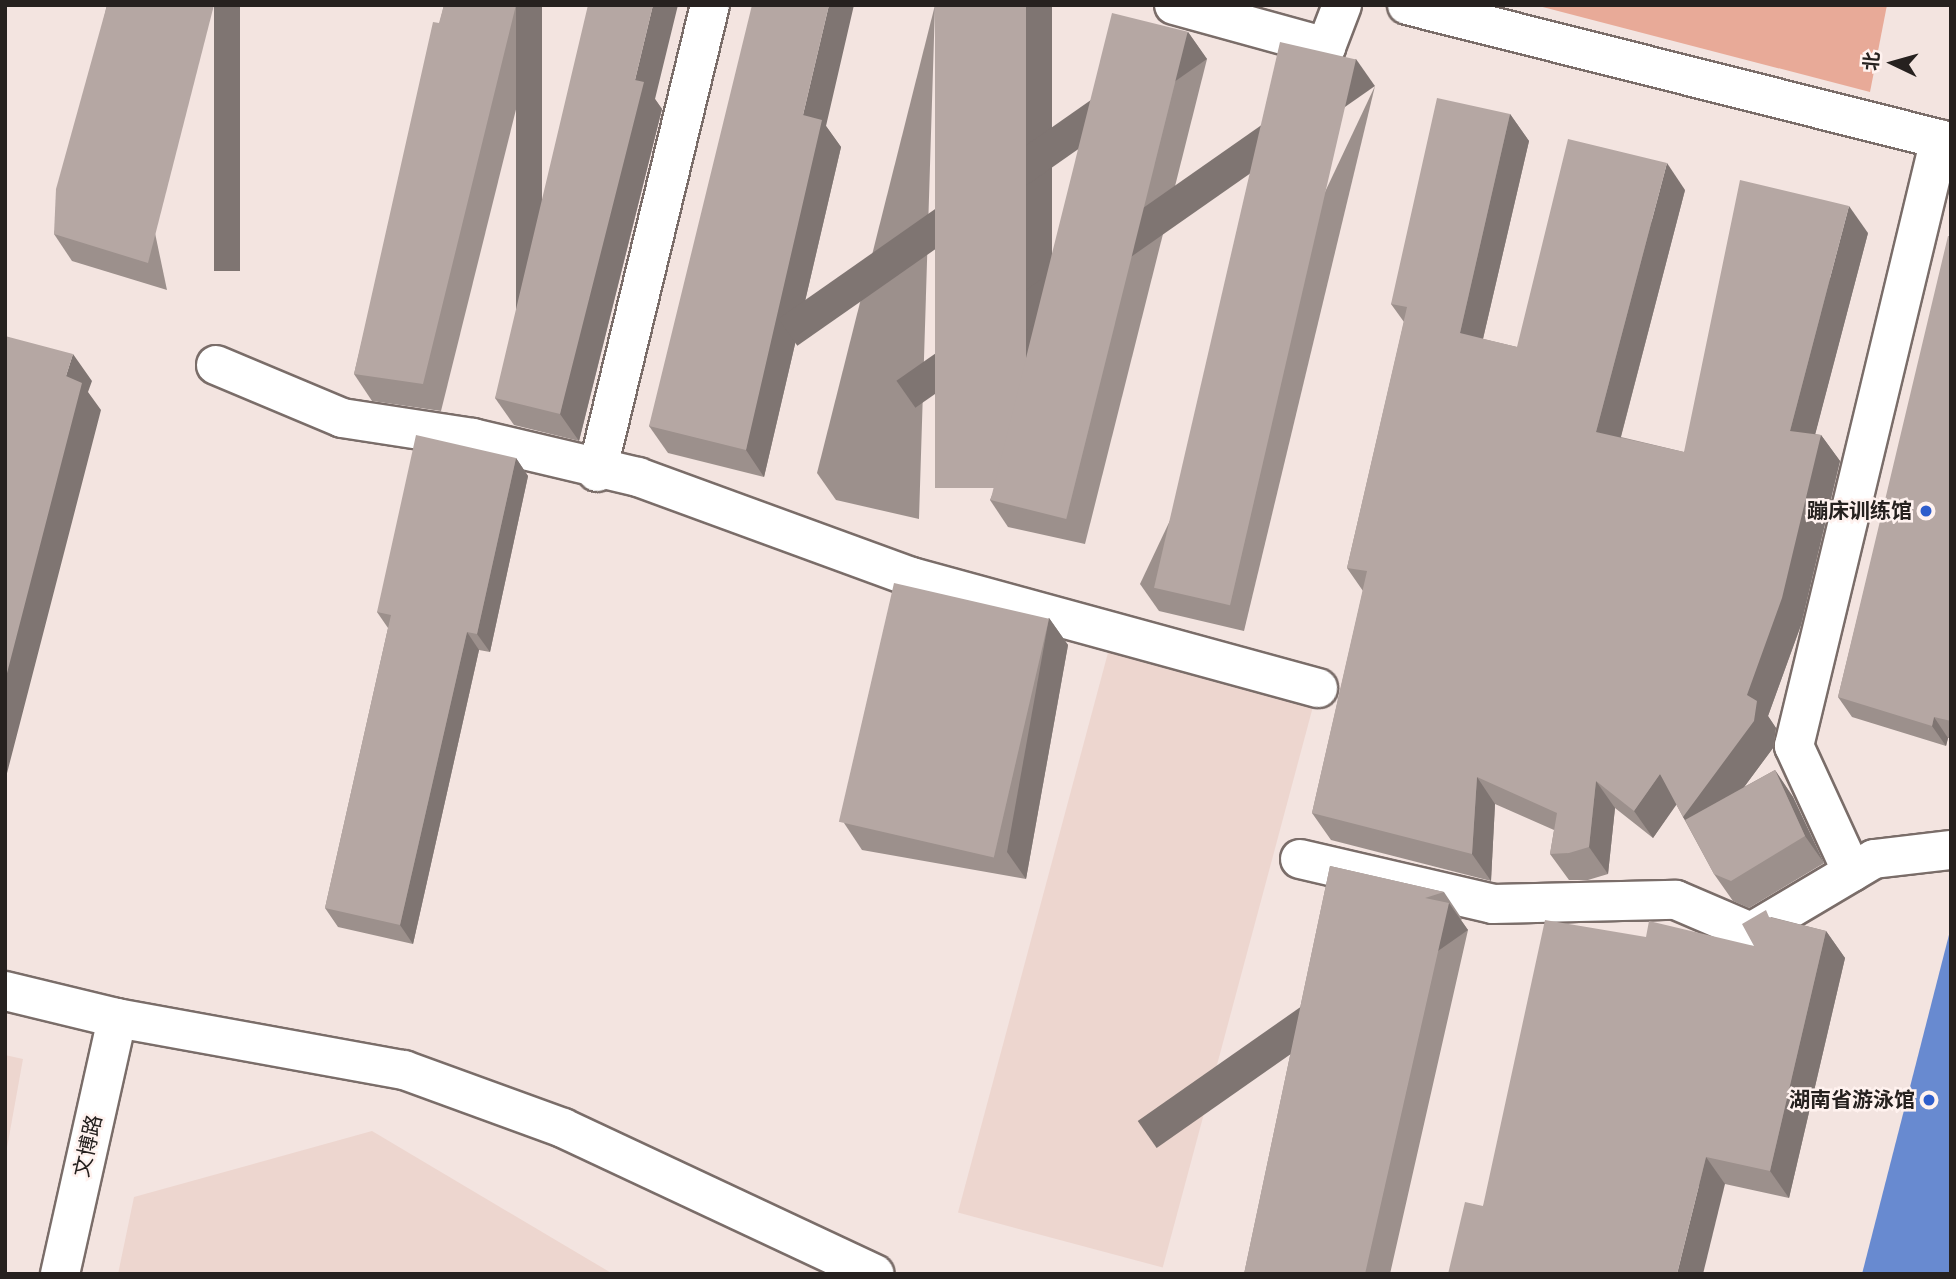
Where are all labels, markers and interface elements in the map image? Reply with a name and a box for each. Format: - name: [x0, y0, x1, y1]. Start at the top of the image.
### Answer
- north arrow: [1858, 28, 1928, 98]
- text: 北: [1859, 51, 1884, 72]
- place label: 蹦床训练馆: [1807, 498, 1912, 524]
- marker: 蹦床训练馆: [1918, 503, 1934, 519]
- place label: 湖南省游泳馆: [1789, 1087, 1915, 1113]
- marker: 湖南省游泳馆: [1921, 1092, 1937, 1108]
- street label: 文博路: [69, 1112, 107, 1180]

